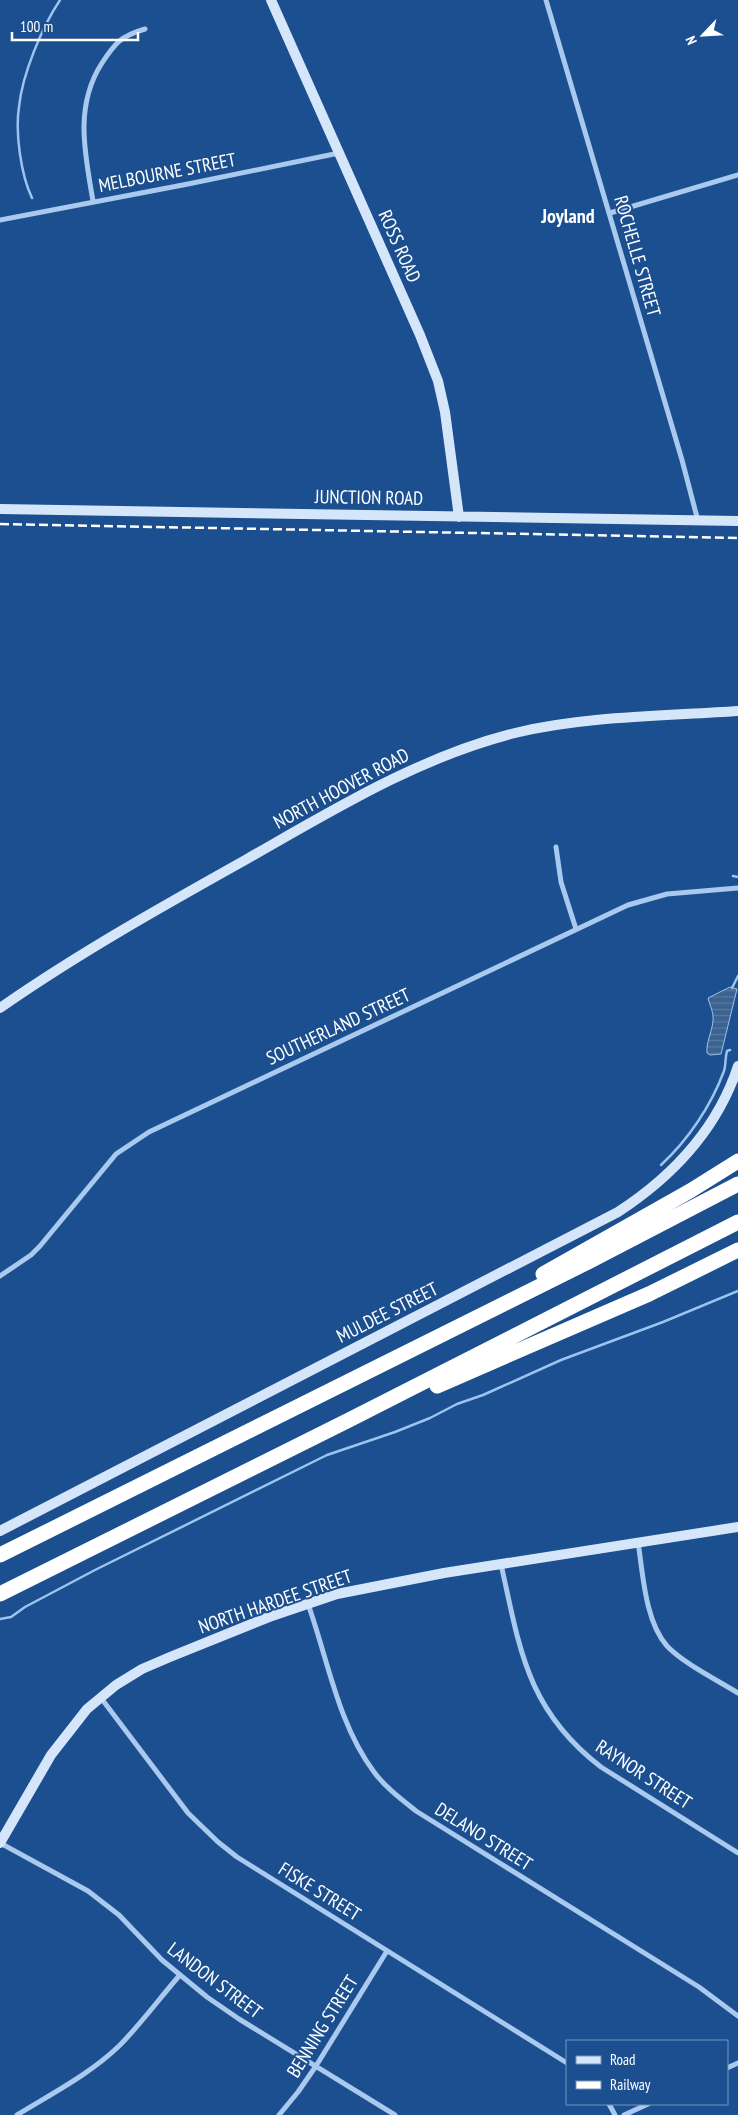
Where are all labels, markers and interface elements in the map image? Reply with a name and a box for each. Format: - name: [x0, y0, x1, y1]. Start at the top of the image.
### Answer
- scale bar: [12, 10, 139, 42]
- north arrow: [678, 10, 728, 60]
- text: 100 m: [20, 17, 53, 36]
- text: N: [681, 33, 701, 48]
- street label: MELBOURNE STREET: [96, 147, 238, 197]
- street label: ROCHELLE STREET: [609, 193, 667, 320]
- district label: Joyland: [540, 203, 595, 229]
- street label: ROSS ROAD: [373, 206, 427, 286]
- street label: JUNCTION ROAD: [314, 484, 423, 510]
- street label: NORTH HOOVER ROAD: [269, 742, 413, 834]
- street label: SOUTHERLAND STREET: [262, 982, 414, 1070]
- street label: MULDEE STREET: [332, 1276, 442, 1348]
- street label: NORTH HARDEE STREET: [195, 1563, 355, 1639]
- street label: RAYNOR STREET: [592, 1734, 697, 1814]
- street label: DELANO STREET: [431, 1797, 538, 1876]
- street label: FISKE STREET: [274, 1856, 366, 1926]
- street label: LANDON STREET: [163, 1937, 268, 2024]
- street label: BENNING STREET: [281, 1970, 363, 2082]
- legend: [566, 2040, 728, 2105]
- text: Road: [610, 2050, 636, 2069]
- text: Railway: [610, 2075, 651, 2094]

